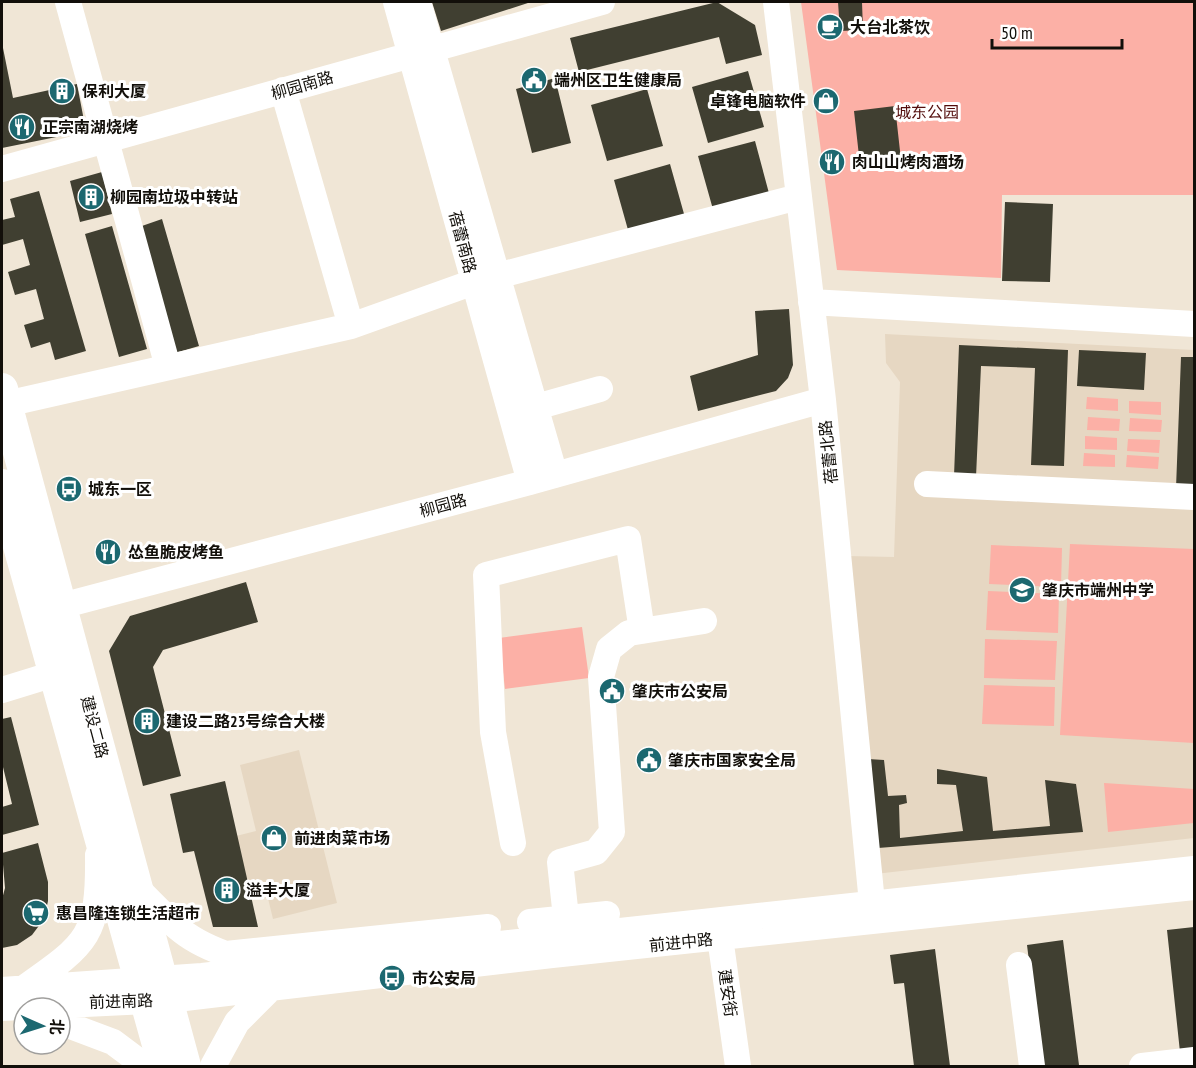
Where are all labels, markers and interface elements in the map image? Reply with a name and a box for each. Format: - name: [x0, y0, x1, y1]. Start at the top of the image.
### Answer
- cafe icon: 大台北茶饮: [815, 12, 845, 42]
- scale bar: [992, 12, 1122, 50]
- place label: 大台北茶饮: [850, 17, 930, 37]
- text: 50 m: [1001, 21, 1033, 44]
- public building icon: 端州区卫生健康局: [519, 65, 549, 95]
- street label: 柳园南路: [268, 67, 336, 103]
- place label: 端州区卫生健康局: [554, 70, 682, 90]
- building icon: 保利大厦: [47, 76, 77, 106]
- place label: 保利大厦: [82, 81, 146, 101]
- shop icon: 卓锋电脑软件: [811, 86, 841, 116]
- place label: 卓锋电脑软件: [710, 91, 806, 111]
- park label: 城东公园: [895, 102, 959, 122]
- restaurant icon: 正宗南湖烧烤: [7, 112, 37, 142]
- place label: 正宗南湖烧烤: [42, 117, 138, 137]
- restaurant icon: 肉山山烤肉酒场: [817, 147, 847, 177]
- place label: 肉山山烤肉酒场: [852, 152, 964, 172]
- building icon: 柳园南垃圾中转站: [76, 182, 106, 212]
- place label: 柳园南垃圾中转站: [110, 187, 238, 207]
- street label: 蓓蕾南路: [445, 208, 481, 276]
- street label: 蓓蕾北路: [815, 419, 841, 485]
- bus stop icon: 城东一区: [54, 474, 84, 504]
- place label: 城东一区: [88, 479, 152, 499]
- street label: 柳园路: [417, 489, 469, 521]
- restaurant icon: 怂鱼脆皮烤鱼: [93, 537, 123, 567]
- place label: 怂鱼脆皮烤鱼: [128, 542, 224, 562]
- school or university icon: 肇庆市端州中学: [1007, 575, 1037, 605]
- place label: 肇庆市端州中学: [1042, 580, 1154, 600]
- public building icon: 肇庆市公安局: [597, 676, 627, 706]
- place label: 肇庆市公安局: [632, 681, 728, 701]
- street label: 建设二路: [77, 693, 113, 761]
- building icon: 建设二路23号综合大楼: [132, 706, 162, 736]
- place label: 建设二路23号综合大楼: [166, 711, 325, 731]
- public building icon: 肇庆市国家安全局: [634, 745, 664, 775]
- place label: 肇庆市国家安全局: [668, 750, 796, 770]
- shop icon: 前进肉菜市场: [259, 823, 289, 853]
- place label: 前进肉菜市场: [294, 828, 390, 848]
- building icon: 溢丰大厦: [212, 875, 242, 905]
- place label: 溢丰大厦: [246, 880, 310, 900]
- supermarket icon: 惠昌隆连锁生活超市: [21, 898, 51, 928]
- place label: 惠昌隆连锁生活超市: [56, 903, 200, 923]
- street label: 前进中路: [648, 929, 714, 955]
- bus stop icon: 市公安局: [377, 963, 407, 993]
- place label: 市公安局: [412, 968, 476, 988]
- street label: 建安街: [715, 968, 741, 1018]
- street label: 前进南路: [89, 990, 153, 1012]
- north arrow: [12, 996, 72, 1056]
- text: 北: [47, 1018, 67, 1035]

